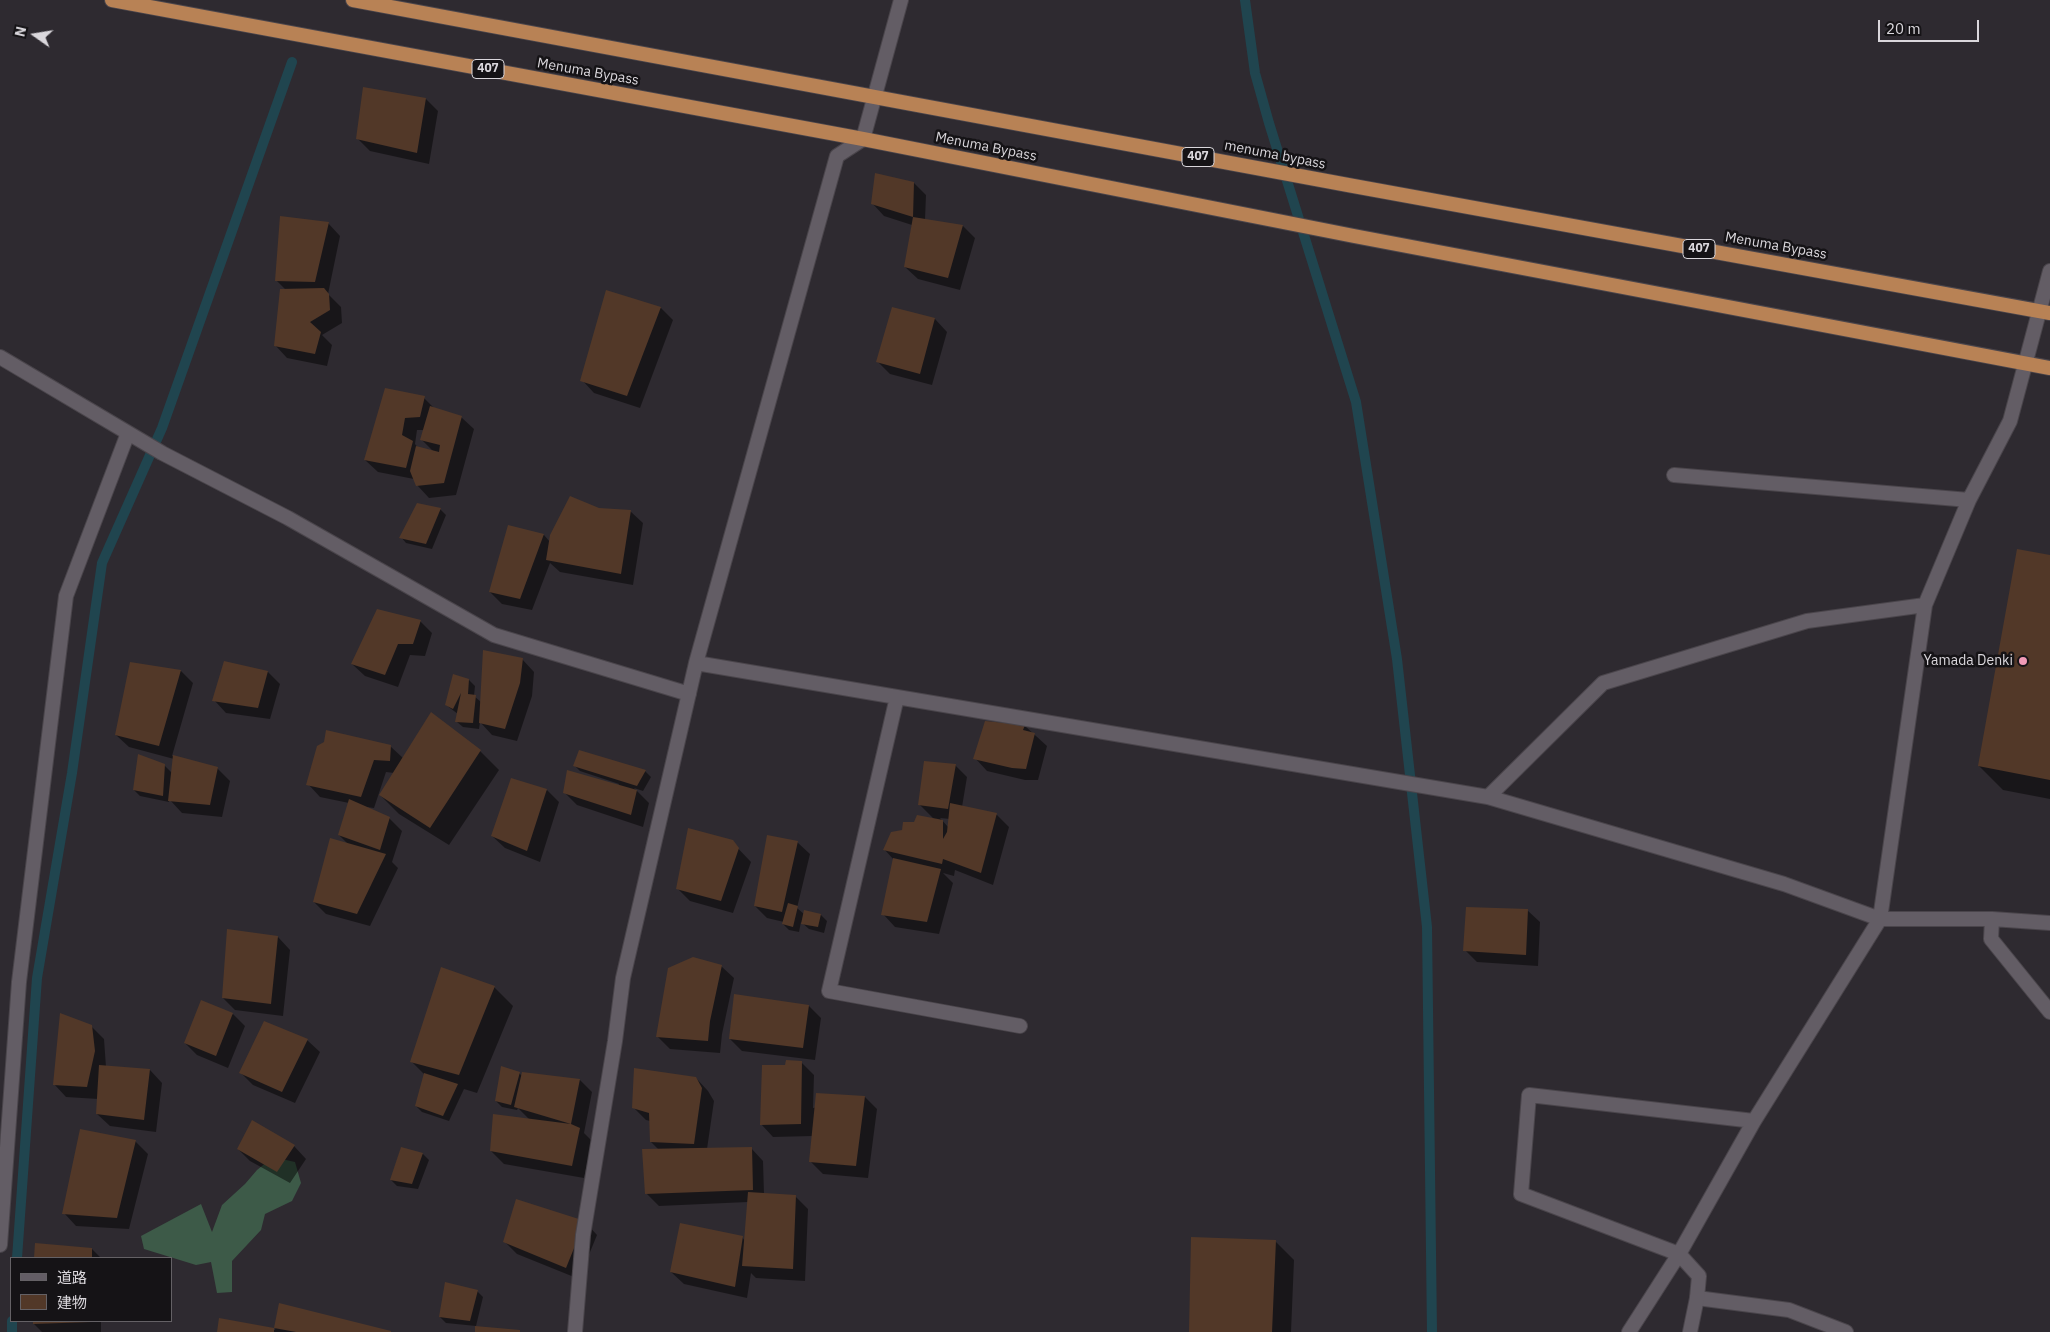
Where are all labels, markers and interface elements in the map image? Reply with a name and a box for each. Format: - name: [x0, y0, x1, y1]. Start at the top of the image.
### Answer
- north arrow: [10, 10, 60, 60]
- scale bar: [1880, 10, 1981, 42]
- text: 20 m: [1886, 19, 1921, 38]
- text: N: [10, 25, 30, 39]
- street label: Menuma Bypass: [536, 55, 640, 89]
- road number: 407: [472, 60, 504, 78]
- street label: Menuma Bypass: [934, 129, 1038, 165]
- street label: menuma bypass: [1223, 137, 1327, 173]
- road number: 407: [1182, 148, 1214, 166]
- street label: Menuma Bypass: [1724, 229, 1828, 263]
- road number: 407: [1683, 240, 1715, 258]
- place label: Yamada Denki: [1923, 653, 2013, 669]
- marker: Yamada Denki: [2017, 655, 2029, 667]
- legend: [10, 1257, 172, 1322]
- text: 道路: [57, 1268, 87, 1287]
- text: 建物: [57, 1293, 87, 1312]

